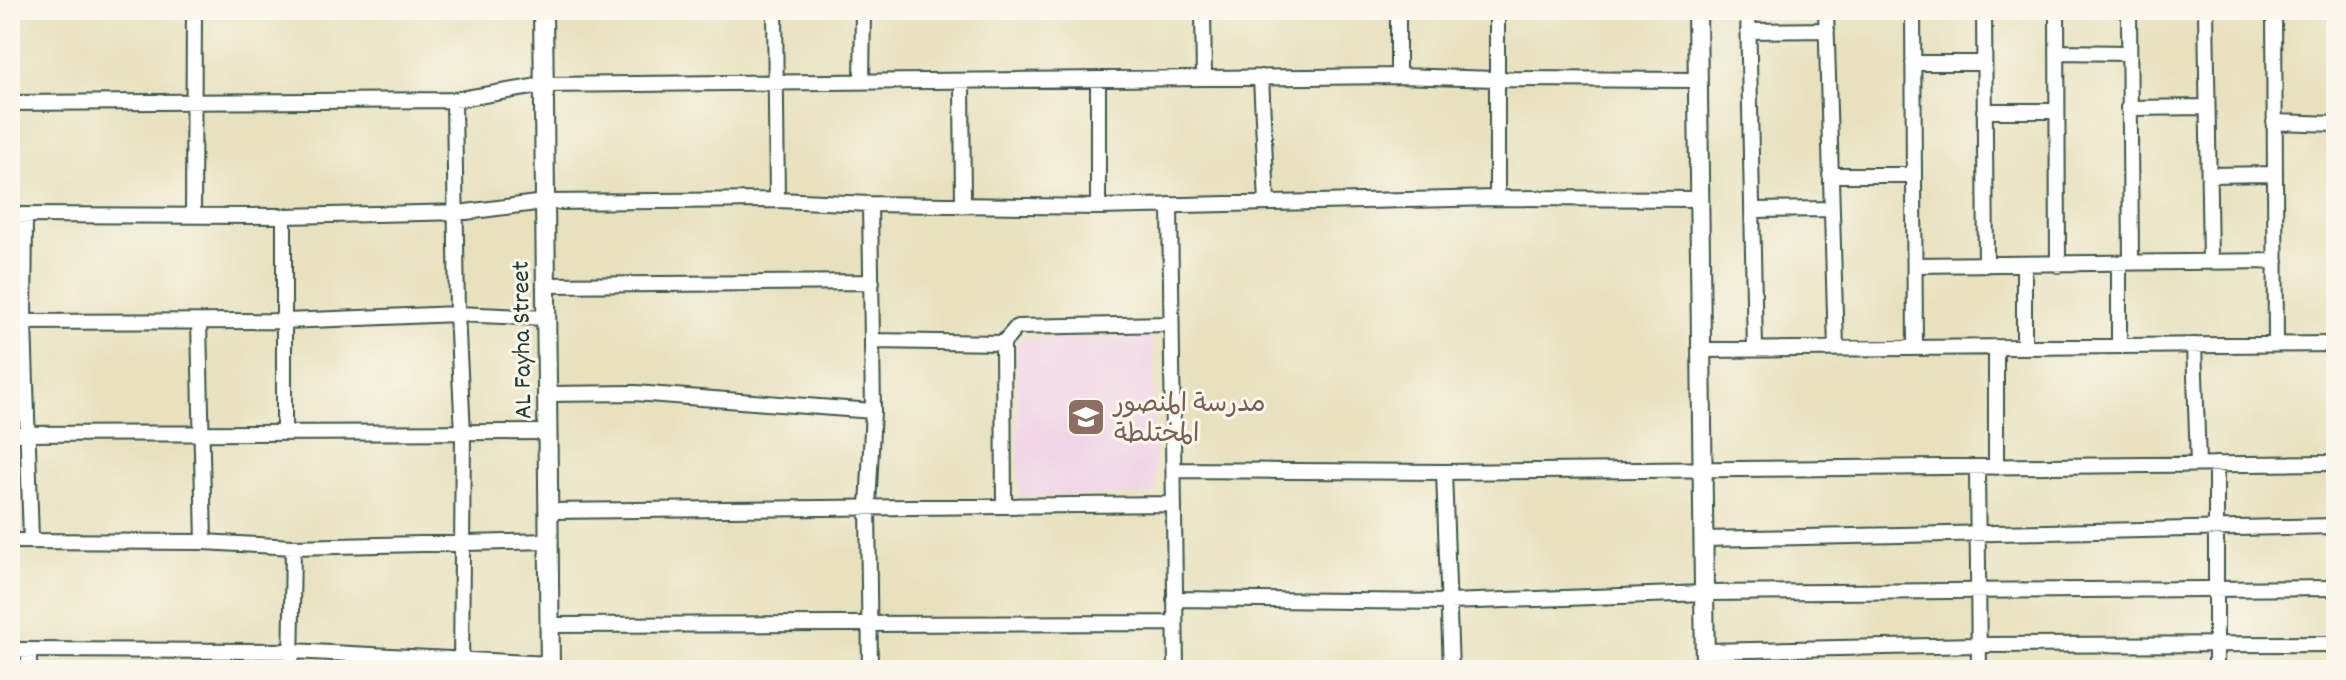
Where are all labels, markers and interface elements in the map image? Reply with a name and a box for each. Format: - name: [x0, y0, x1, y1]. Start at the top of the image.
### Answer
- street label: AL Fayha Street: [504, 260, 543, 419]
- place label: مدرسة المنصور المختلطة: [1112, 387, 1266, 454]
- school or university icon: مدرسة المنصور المختلطة: [1065, 396, 1107, 438]

